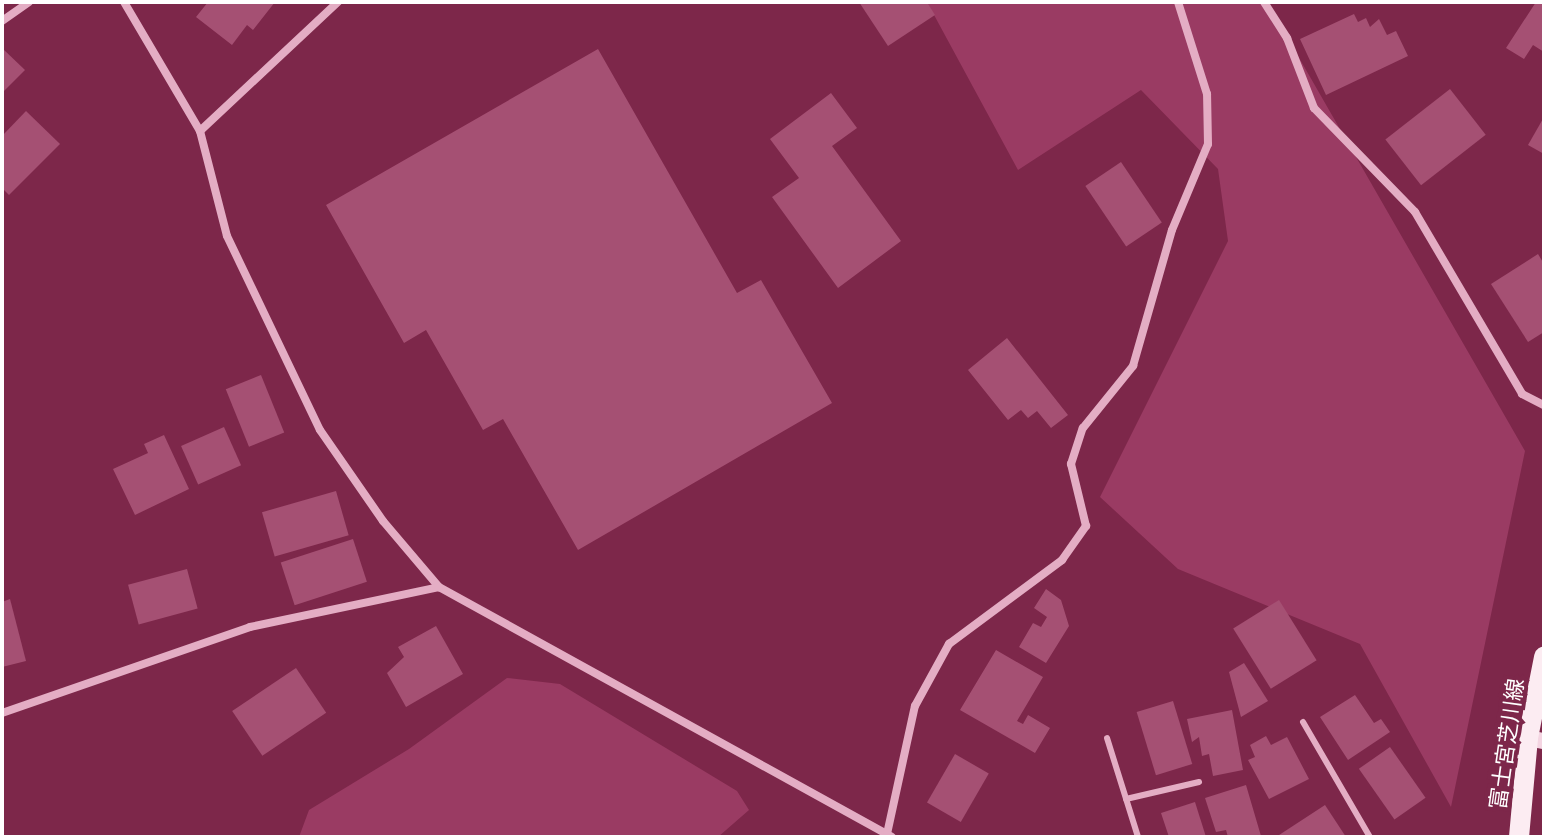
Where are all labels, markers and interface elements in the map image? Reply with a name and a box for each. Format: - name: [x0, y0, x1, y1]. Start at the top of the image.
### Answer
- street label: 富士宮芝川線: [1485, 677, 1529, 811]

